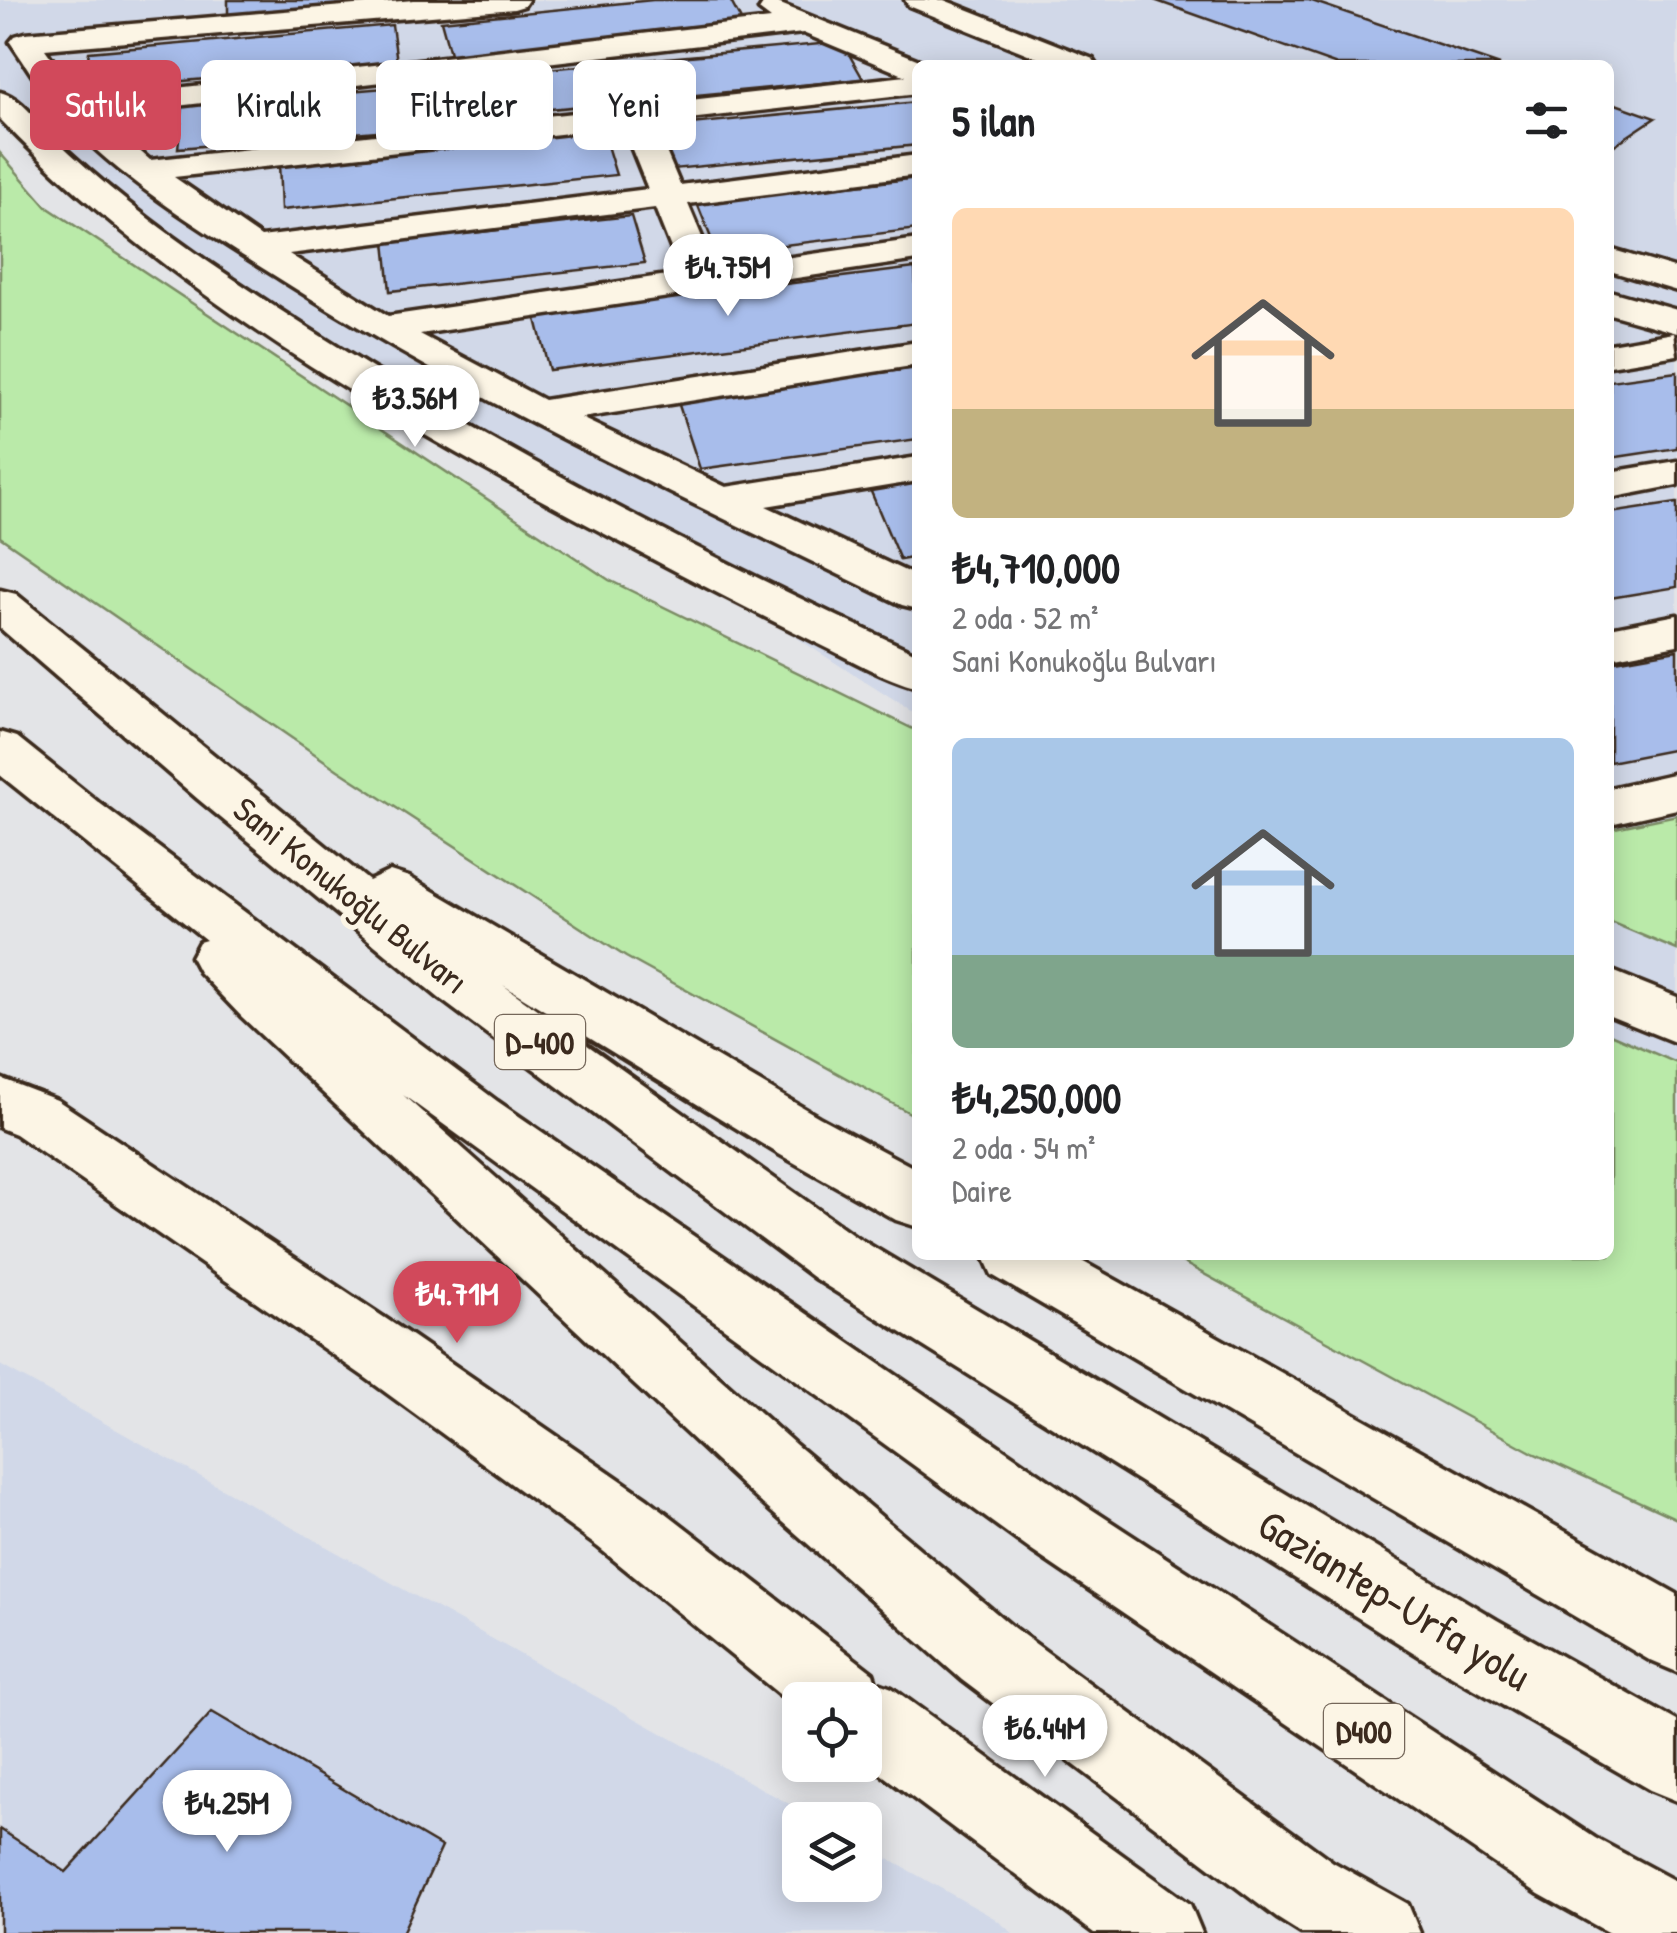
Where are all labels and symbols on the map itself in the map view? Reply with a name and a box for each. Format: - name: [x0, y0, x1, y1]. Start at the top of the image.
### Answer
- pin: ₺4.75M: [647, 234, 809, 319]
- pin: ₺3.56M: [334, 365, 496, 450]
- street label: Sani Konukoğlu Bulvarı: [224, 786, 478, 1004]
- road number: D-400: [495, 1015, 585, 1069]
- pin: ₺4.71M: [376, 1261, 538, 1346]
- street label: Gaziantep-Urfa yolu: [1248, 1495, 1542, 1703]
- pin: ₺6.44M: [964, 1695, 1126, 1780]
- road number: D400: [1324, 1704, 1404, 1758]
- pin: ₺4.25M: [146, 1770, 308, 1855]

